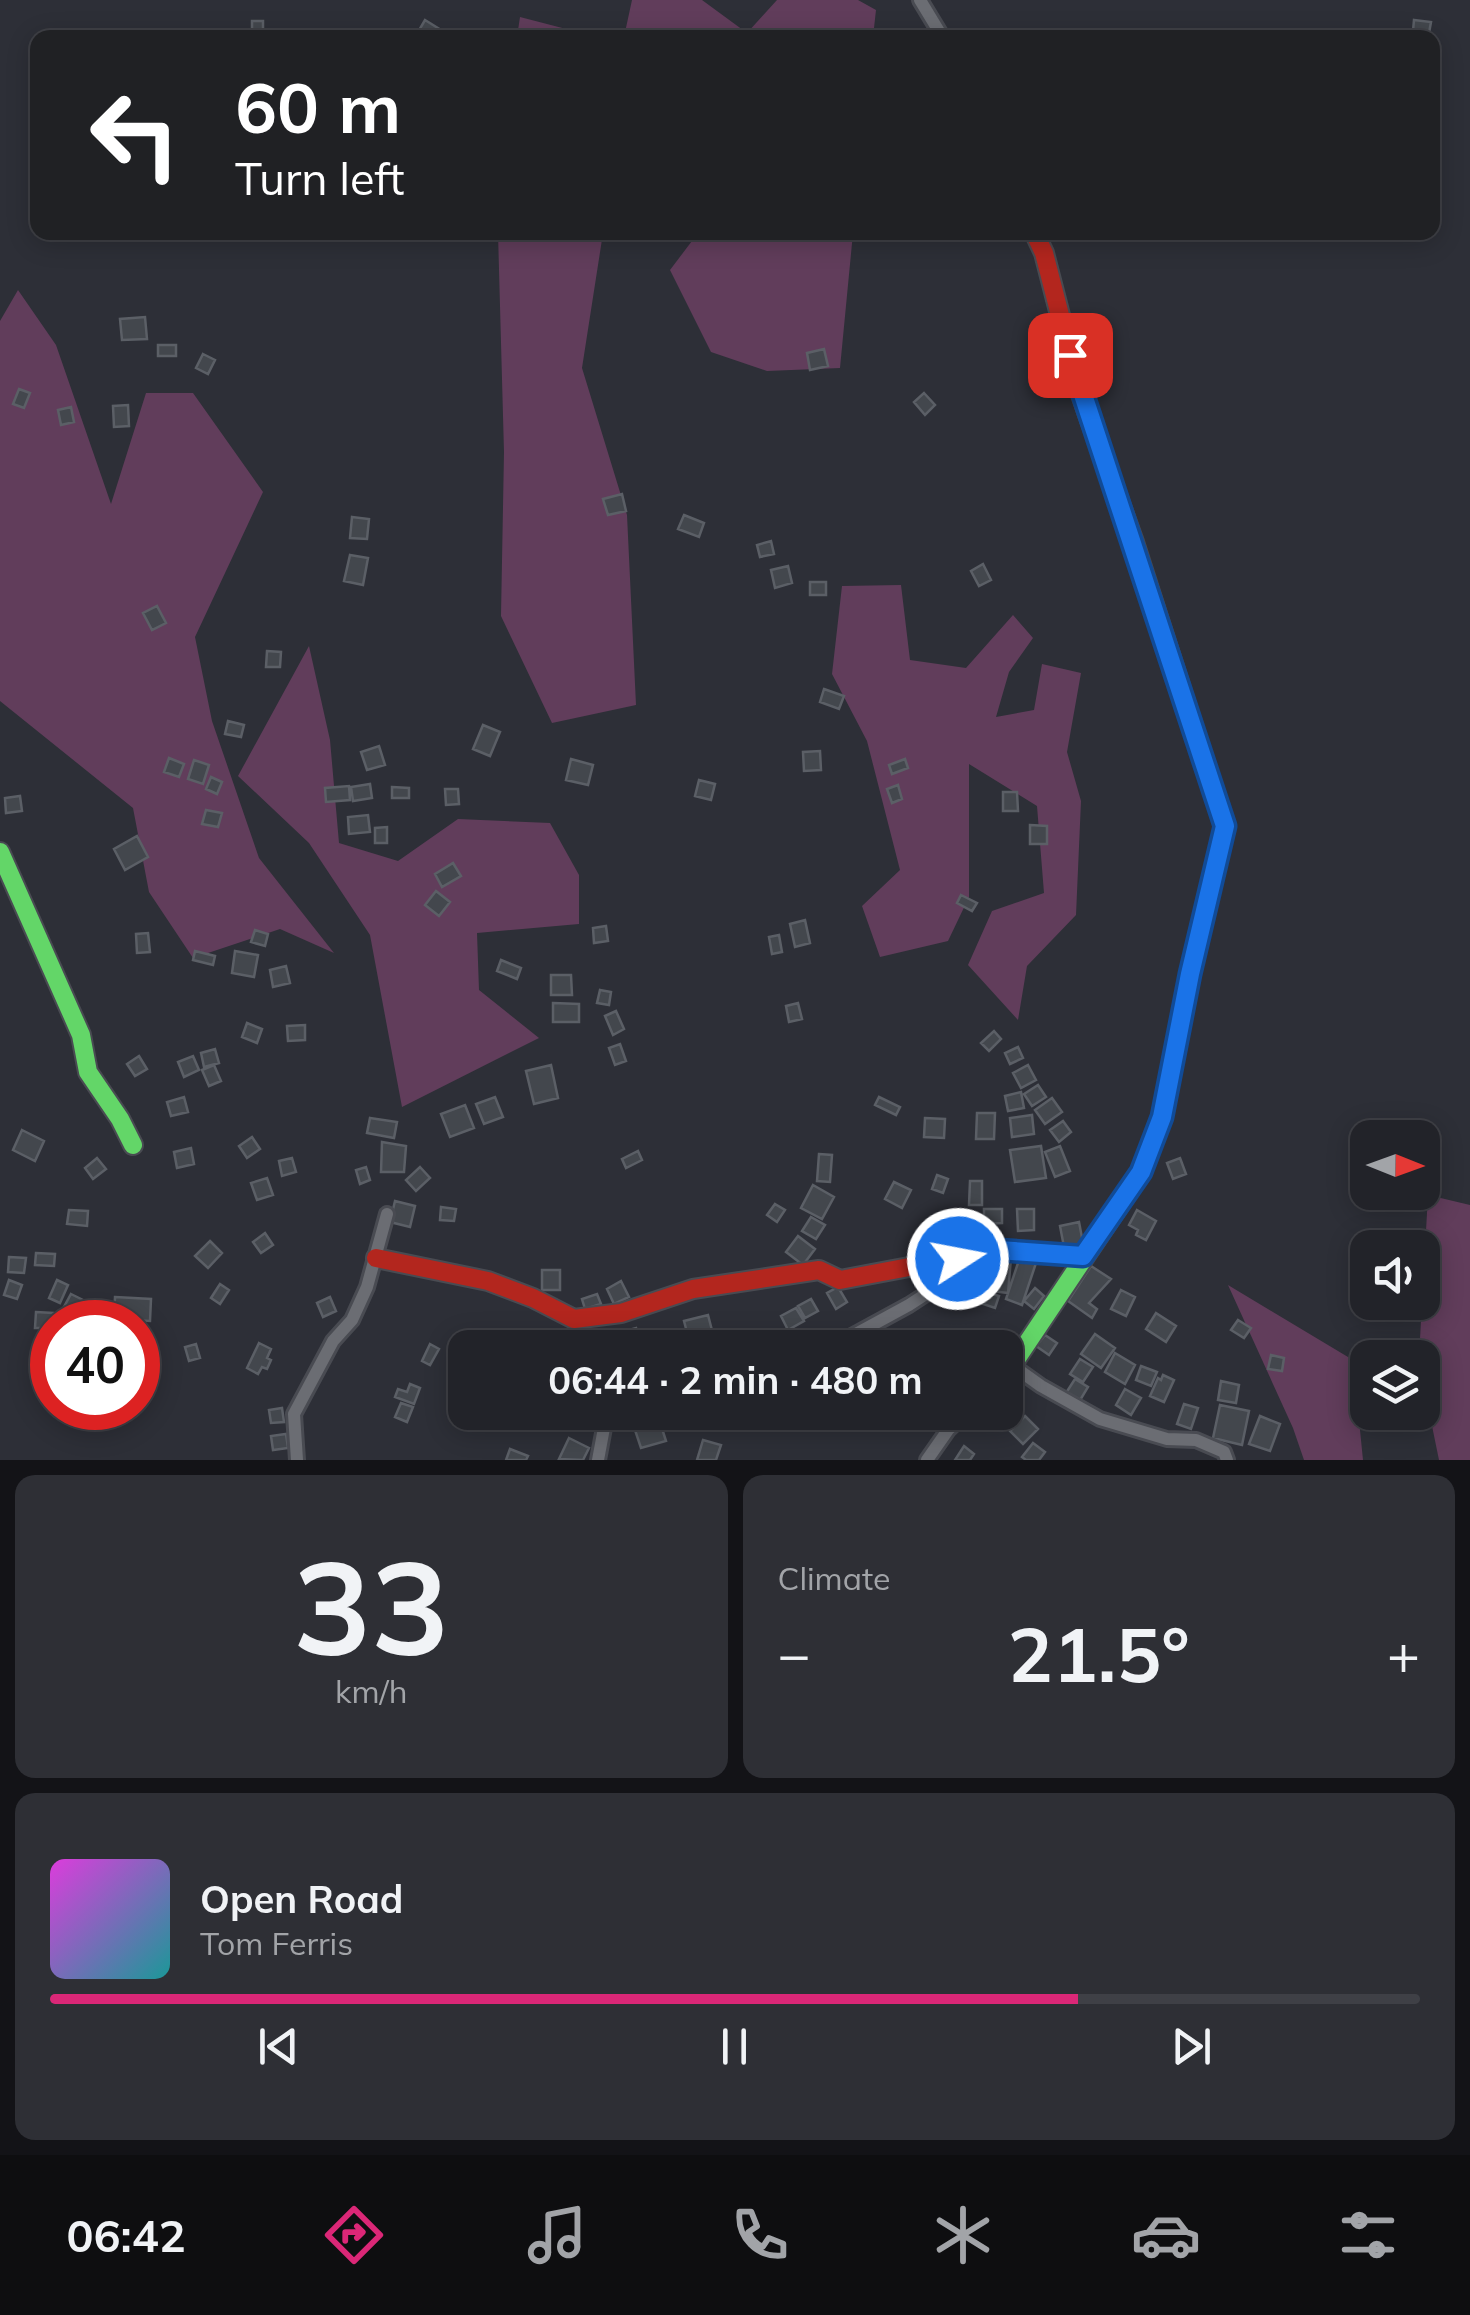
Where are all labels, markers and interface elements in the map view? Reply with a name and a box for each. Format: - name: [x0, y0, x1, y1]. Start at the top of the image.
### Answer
- text: 60 m: [235, 63, 401, 151]
- icon: left: [70, 70, 200, 200]
- text: Turn left: [235, 150, 404, 206]
- pin: [1028, 313, 1113, 398]
- icon: arrive: [1043, 328, 1098, 383]
- north arrow: [1350, 1120, 1440, 1210]
- map controls: [1350, 1120, 1440, 1430]
- position arrow: [906, 1207, 1010, 1311]
- button: sound: [1350, 1230, 1440, 1320]
- speed limit sign: 40: [30, 1300, 160, 1430]
- button: layers: [1350, 1340, 1440, 1430]
- text: 06:44 · 2 min · 480 m: [548, 1356, 923, 1404]
- text: 33: [293, 1524, 449, 1688]
- text: Climate: [778, 1558, 890, 1598]
- text: 21.5°: [1008, 1607, 1190, 1701]
- text: −: [778, 1619, 811, 1688]
- text: +: [1387, 1619, 1420, 1688]
- text: km/h: [335, 1671, 407, 1711]
- text: Open Road: [200, 1875, 403, 1923]
- text: Tom Ferris: [200, 1923, 353, 1963]
- icon: previous: [251, 2019, 306, 2074]
- icon: pause: [707, 2019, 762, 2074]
- icon: next: [1164, 2019, 1219, 2074]
- icon: directions: [319, 2200, 389, 2270]
- icon: music: [522, 2200, 592, 2270]
- icon: phone: [725, 2200, 795, 2270]
- icon: climate: [928, 2200, 998, 2270]
- icon: car: [1131, 2200, 1201, 2270]
- icon: filters: [1333, 2200, 1403, 2270]
- text: 06:42: [66, 2207, 186, 2263]

